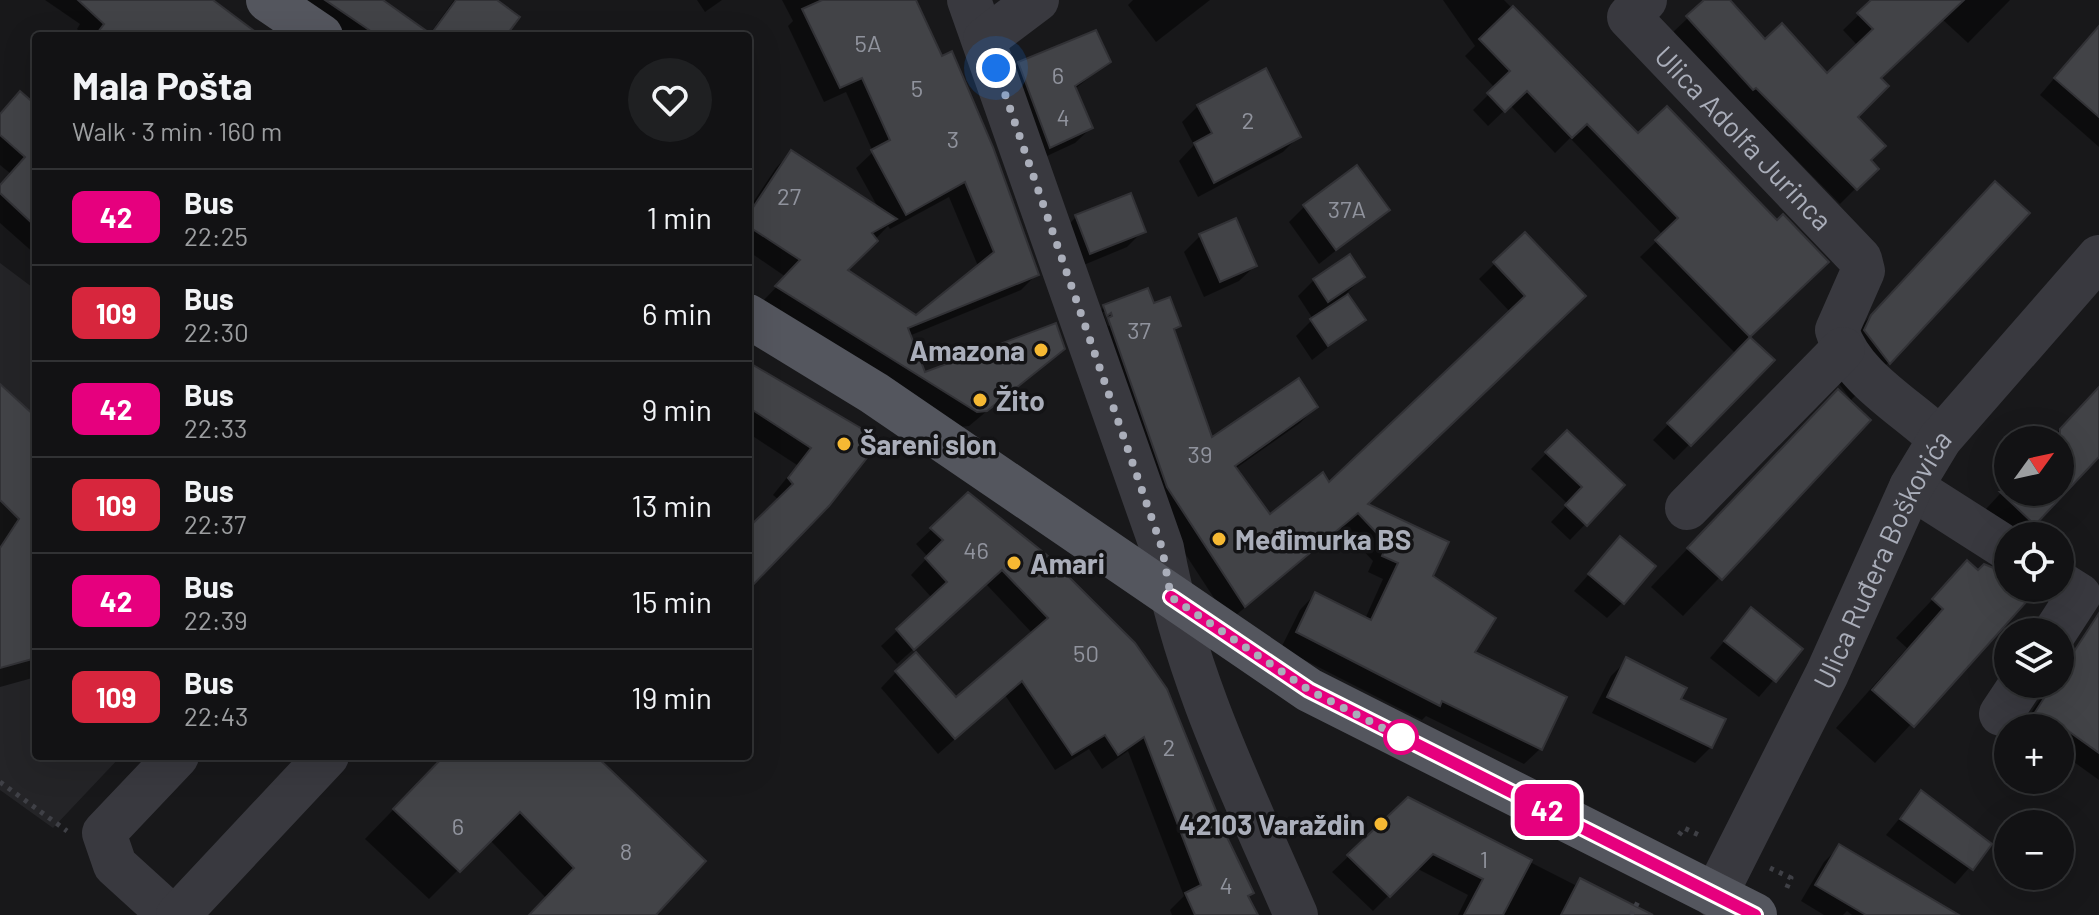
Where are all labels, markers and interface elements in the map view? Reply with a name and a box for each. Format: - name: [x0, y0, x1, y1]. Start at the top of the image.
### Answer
- house number: 5A: [855, 28, 881, 57]
- street label: Ulica Adolfa Jurinca: [1648, 38, 1840, 237]
- your location: [976, 48, 1016, 88]
- button: heart: [628, 58, 712, 142]
- house number: 6: [1052, 60, 1064, 89]
- text: Mala Pošta: [72, 62, 253, 108]
- house number: 5: [911, 73, 923, 102]
- house number: 4: [1056, 102, 1070, 131]
- house number: 2: [1242, 105, 1254, 134]
- text: Walk · 3 min · 160 m: [72, 115, 282, 146]
- house number: 3: [947, 124, 959, 153]
- house number: 27: [777, 181, 801, 210]
- text: Bus: [184, 184, 234, 220]
- house number: 37A: [1328, 194, 1366, 223]
- text: 1 min: [647, 199, 712, 235]
- text: 42: [100, 200, 132, 234]
- text: 22:25: [184, 220, 248, 251]
- text: Bus: [184, 280, 234, 316]
- text: 6 min: [642, 295, 712, 331]
- text: 109: [96, 296, 136, 330]
- house number: 37: [1127, 315, 1151, 344]
- text: 22:30: [184, 316, 249, 347]
- place label: Amazona: [909, 333, 1025, 367]
- marker: Amazona: [1032, 341, 1050, 359]
- text: Bus: [184, 376, 234, 412]
- place label: Žito: [996, 383, 1045, 417]
- text: 9 min: [642, 391, 712, 427]
- marker: Žito: [971, 391, 989, 409]
- text: 42: [100, 392, 132, 426]
- text: 22:33: [184, 412, 247, 443]
- street label: Ulica Ruđera Boškovića: [1806, 422, 1958, 694]
- north arrow: [1994, 426, 2074, 506]
- map controls: [1994, 426, 2074, 890]
- place label: Šareni slon: [860, 427, 997, 461]
- marker: Šareni slon: [835, 435, 853, 453]
- house number: 39: [1188, 439, 1212, 468]
- text: Bus: [184, 472, 234, 508]
- text: 13 min: [631, 487, 712, 523]
- text: 109: [96, 488, 136, 522]
- text: 22:37: [184, 508, 246, 539]
- place label: Međimurka BS: [1235, 522, 1411, 556]
- button: locate: [1994, 522, 2074, 602]
- marker: Međimurka BS: [1210, 530, 1228, 548]
- house number: 46: [963, 535, 989, 564]
- place label: Amari: [1030, 546, 1105, 580]
- marker: Amari: [1005, 554, 1023, 572]
- text: Bus: [184, 568, 234, 604]
- text: 15 min: [631, 583, 712, 619]
- text: 42: [100, 584, 132, 618]
- text: 22:39: [184, 604, 248, 635]
- button: layers: [1994, 618, 2074, 698]
- house number: 50: [1073, 638, 1099, 667]
- text: Bus: [184, 664, 234, 700]
- text: 19 min: [631, 679, 712, 715]
- text: 109: [96, 680, 136, 714]
- text: 22:43: [184, 700, 248, 731]
- button: +: [1994, 714, 2074, 794]
- unlabelled marker: [1384, 720, 1418, 754]
- house number: 2: [1163, 732, 1175, 761]
- line badge: 42: [1511, 784, 1583, 836]
- text: 42: [1531, 793, 1563, 827]
- place label: 42103 Varaždin: [1179, 807, 1365, 841]
- button: −: [1994, 810, 2074, 890]
- house number: 6: [452, 811, 464, 840]
- marker: 42103 Varaždin: [1372, 815, 1390, 833]
- house number: 8: [620, 836, 632, 865]
- house number: 1: [1480, 844, 1488, 873]
- house number: 4: [1219, 870, 1233, 899]

